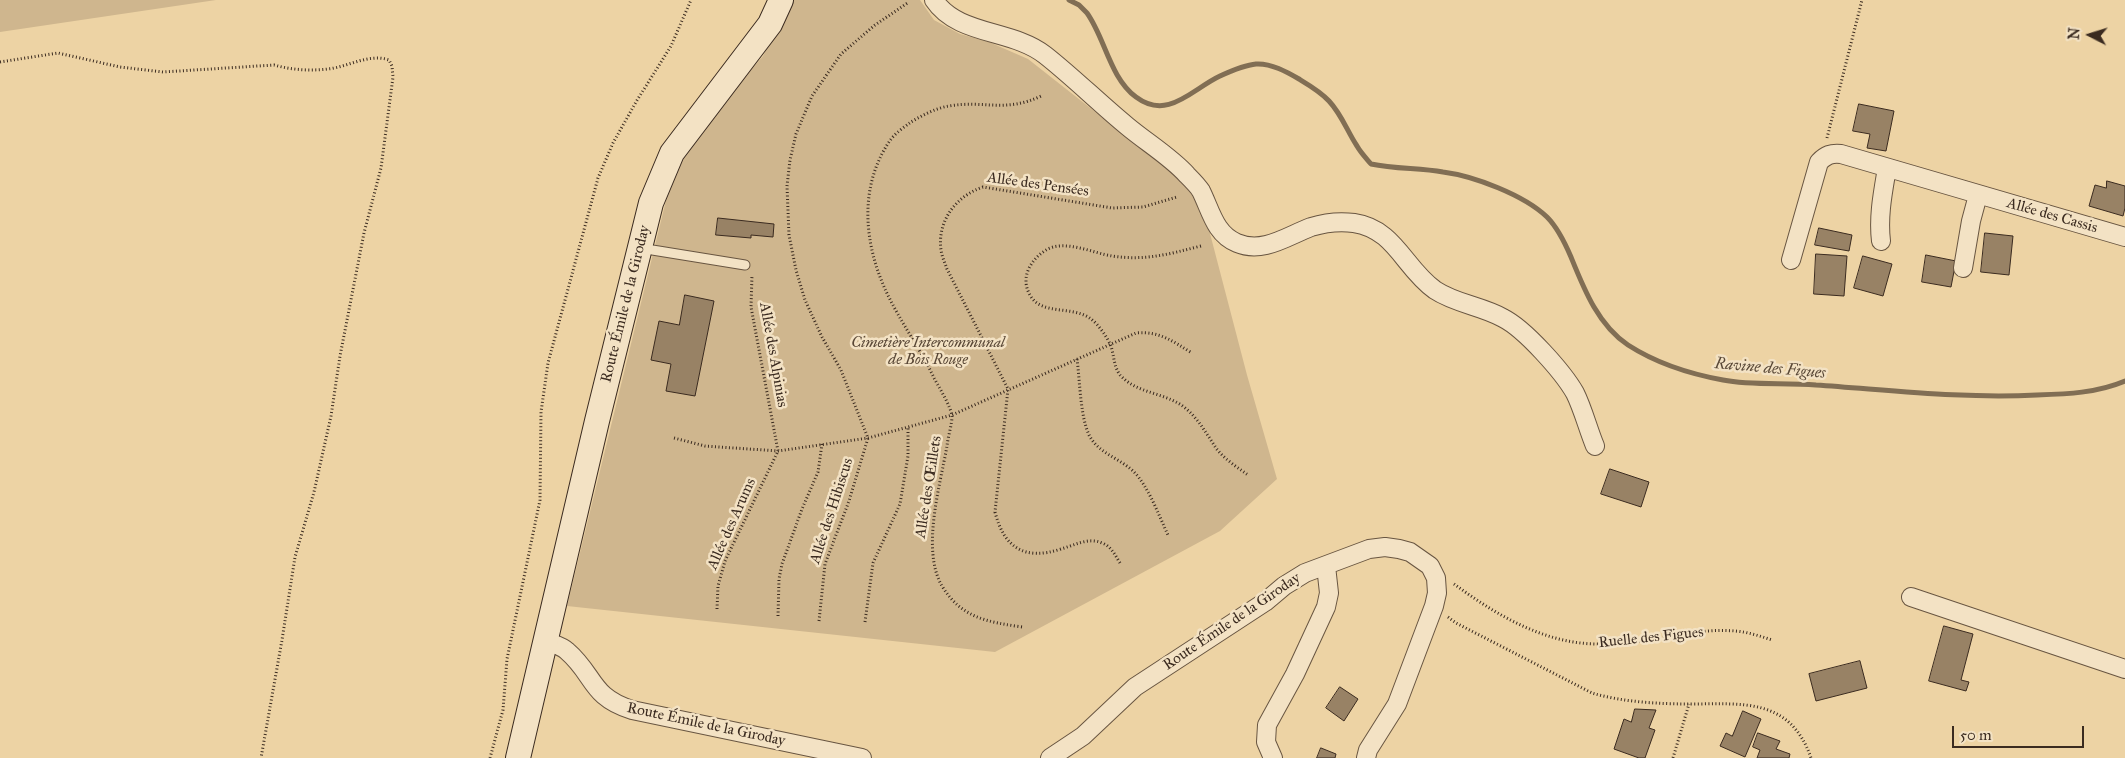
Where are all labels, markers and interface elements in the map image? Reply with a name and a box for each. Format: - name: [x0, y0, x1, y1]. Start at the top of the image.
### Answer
- north arrow: [2065, 10, 2115, 60]
- text: N: [2066, 27, 2084, 40]
- street label: Allée des Pensées: [986, 169, 1090, 201]
- street label: Allée des Cassis: [2005, 194, 2099, 238]
- street label: Route Émile de la Giroday: [598, 223, 654, 385]
- street label: Allée des Alpinias: [755, 301, 791, 409]
- park label: Cimetière Intercommunal de Bois Rouge: [851, 334, 1005, 369]
- water label: Ravine des Figues: [1714, 355, 1826, 383]
- street label: Allée des Œillets: [912, 435, 946, 539]
- street label: Allée des Hibiscus: [806, 456, 858, 566]
- street label: Allée des Arums: [704, 475, 760, 573]
- street label: Route Émile de la Giroday: [1160, 569, 1304, 675]
- street label: Ruelle des Figues: [1598, 624, 1704, 652]
- street label: Route Émile de la Giroday: [625, 699, 787, 751]
- scale bar: [1955, 716, 2088, 748]
- text: 50 m: [1960, 726, 1992, 744]

